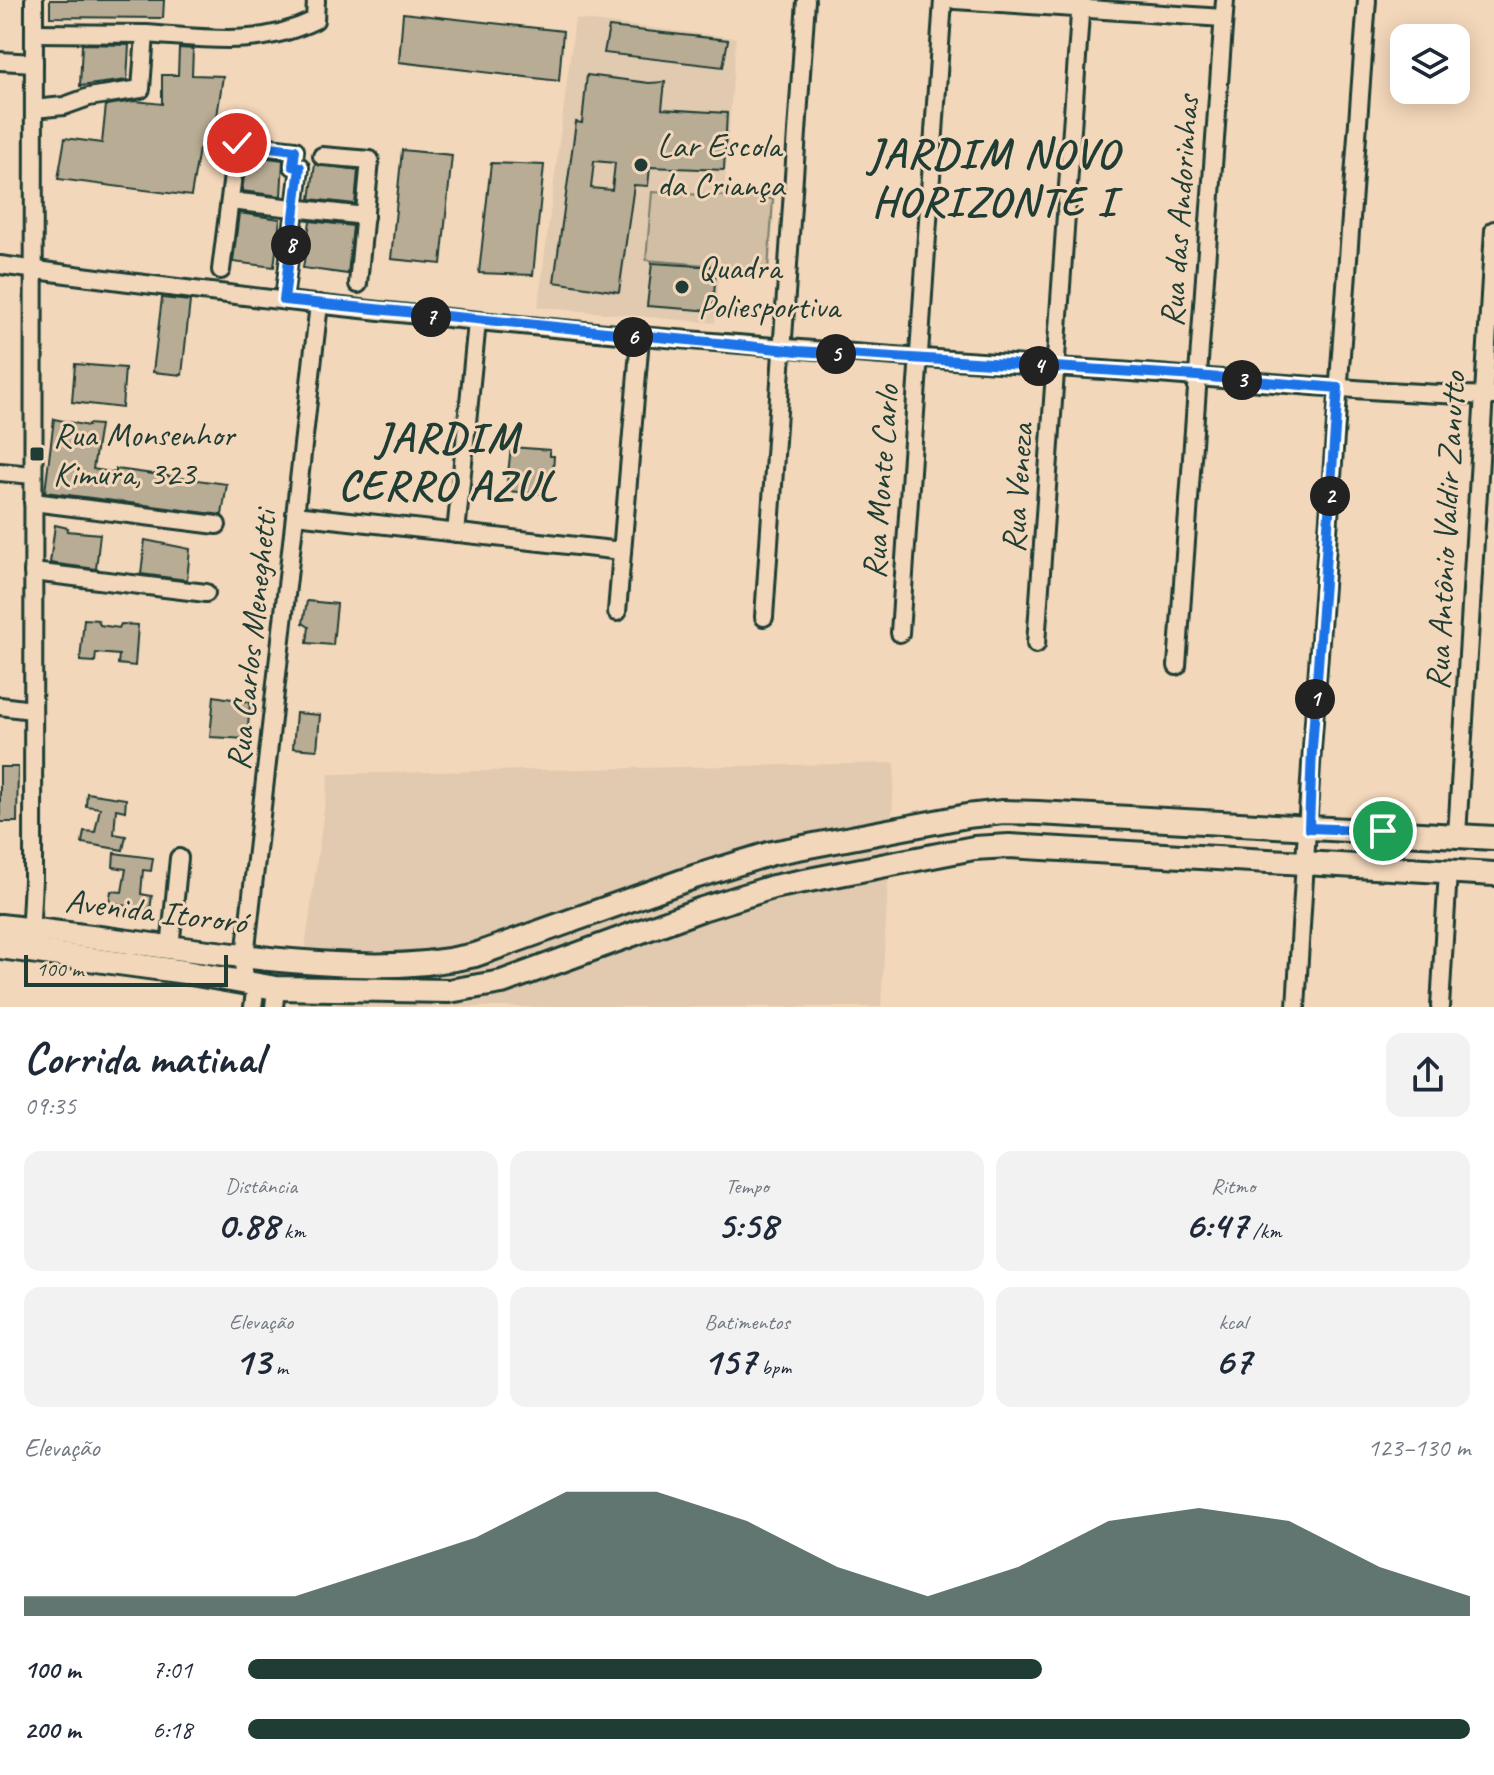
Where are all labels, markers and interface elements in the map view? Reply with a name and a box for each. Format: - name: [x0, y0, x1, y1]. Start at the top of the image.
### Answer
- map controls: [1390, 24, 1470, 104]
- button: layers: [1390, 24, 1470, 104]
- street label: Rua das Andorinhas: [1149, 92, 1209, 328]
- pin: [203, 109, 271, 177]
- icon: check: [215, 121, 259, 165]
- place label: Lar Escola da Criança: [657, 124, 786, 206]
- district label: JARDIM NOVO HORIZONTE I: [865, 127, 1124, 228]
- marker: Lar Escola da Criança: [632, 156, 650, 174]
- pin: 8: [271, 225, 311, 265]
- text: 8: [286, 231, 296, 259]
- place label: Quadra Poliesportiva: [698, 246, 842, 328]
- marker: Quadra Poliesportiva: [673, 278, 691, 296]
- pin: 7: [411, 297, 451, 337]
- text: 7: [426, 303, 436, 331]
- pin: 6: [613, 317, 653, 357]
- text: 6: [628, 323, 638, 351]
- pin: 5: [816, 334, 856, 374]
- text: 5: [831, 340, 841, 368]
- pin: 4: [1019, 346, 1059, 386]
- text: 4: [1034, 352, 1044, 380]
- pin: 3: [1222, 360, 1262, 400]
- text: 3: [1237, 366, 1247, 394]
- street label: Rua Antônio Valdir Zanutto: [1415, 369, 1475, 691]
- street label: Rua Monte Carlo: [852, 382, 908, 580]
- district label: JARDIM CERRO AZUL: [338, 411, 558, 512]
- place label: Rua Monsenhor Kimura, 323: [53, 413, 237, 495]
- street label: Rua Veneza: [991, 420, 1043, 554]
- marker: Rua Monsenhor Kimura, 323: [28, 445, 46, 463]
- pin: 2: [1310, 476, 1350, 516]
- text: 2: [1325, 482, 1335, 510]
- street label: Rua Carlos Meneghetti: [216, 504, 286, 772]
- pin: 1: [1295, 679, 1335, 719]
- text: 1: [1310, 685, 1320, 713]
- pin: [1349, 797, 1417, 865]
- icon: arrive: [1361, 809, 1405, 853]
- street label: Avenida Itororó: [63, 879, 254, 944]
- scale bar: [24, 951, 228, 987]
- text: 100 m: [36, 955, 83, 983]
- text: Corrida matinal: [24, 1031, 262, 1086]
- button: share: [1386, 1033, 1470, 1117]
- text: 09:35: [24, 1089, 76, 1122]
- text: Distância: [225, 1172, 297, 1200]
- text: Tempo: [725, 1172, 769, 1200]
- text: Ritmo: [1211, 1172, 1255, 1200]
- text: 0.88: [217, 1200, 279, 1250]
- text: 5:58: [717, 1200, 777, 1250]
- text: 6:47: [1185, 1200, 1247, 1250]
- text: km: [279, 1217, 305, 1245]
- text: /km: [1247, 1217, 1281, 1245]
- text: Elevação: [229, 1308, 293, 1336]
- text: Batimentos: [704, 1308, 790, 1336]
- text: kcal: [1218, 1308, 1248, 1336]
- text: 13: [234, 1336, 270, 1386]
- text: 157: [703, 1336, 756, 1386]
- text: 67: [1215, 1336, 1251, 1386]
- text: m: [270, 1353, 288, 1381]
- text: bpm: [756, 1353, 791, 1381]
- text: Elevação: [24, 1431, 99, 1464]
- text: 123–130 m: [1367, 1431, 1470, 1464]
- text: 100 m: [24, 1653, 80, 1686]
- text: 7:01: [152, 1653, 192, 1686]
- text: 200 m: [24, 1713, 80, 1746]
- text: 6:18: [152, 1713, 192, 1746]

